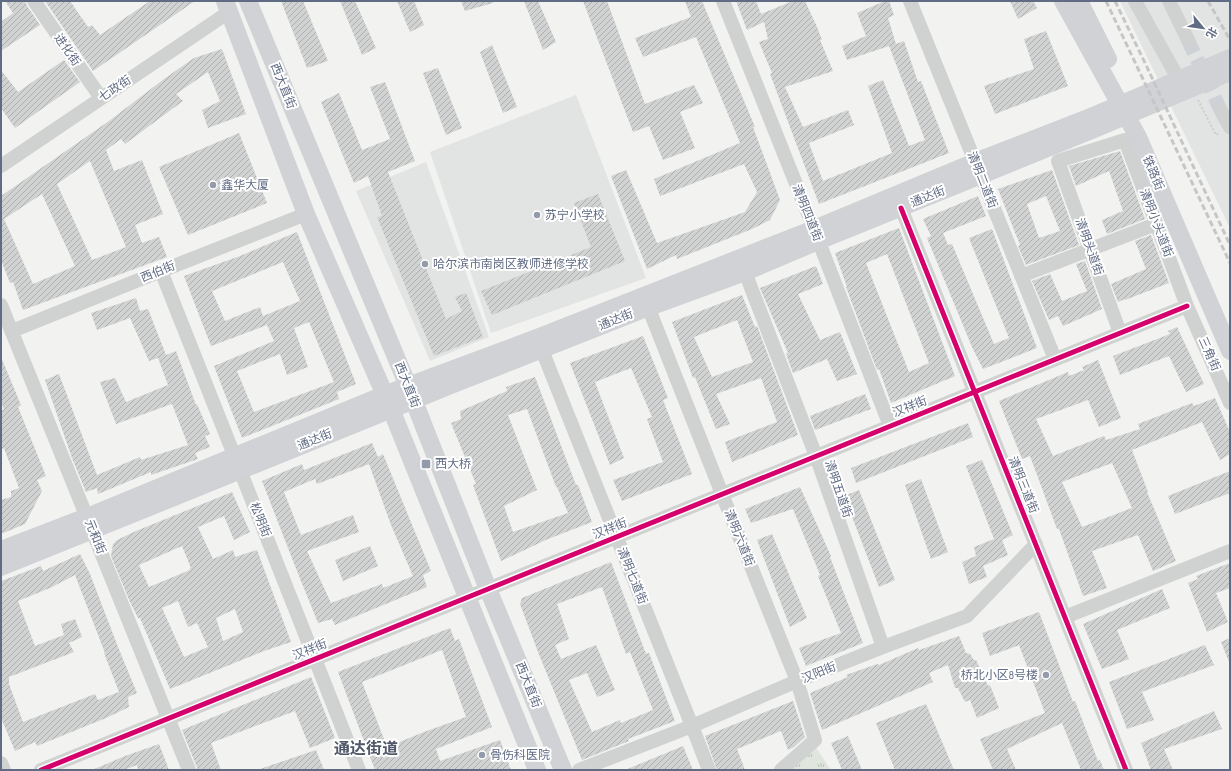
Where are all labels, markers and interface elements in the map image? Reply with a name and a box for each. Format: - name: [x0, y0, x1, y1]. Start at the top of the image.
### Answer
- north arrow: [1183, 8, 1223, 48]
- text: 北: [1203, 25, 1220, 41]
- street label: 进化街: [51, 31, 83, 69]
- street label: 西大直街: [267, 61, 299, 111]
- street label: 七政街: [96, 73, 134, 105]
- street label: 清明二道街: [964, 149, 1000, 211]
- street label: 铁路街: [1139, 153, 1167, 193]
- place label: 鑫华大厦: [221, 178, 269, 193]
- marker: 鑫华大厦: [208, 180, 218, 190]
- street label: 清明四道街: [789, 182, 825, 244]
- street label: 通达街: [908, 183, 948, 211]
- street label: 清明小头道街: [1136, 187, 1176, 259]
- place label: 苏宁小学校: [545, 208, 605, 223]
- marker: 苏宁小学校: [532, 210, 542, 220]
- street label: 清明头道街: [1072, 216, 1106, 278]
- place label: 哈尔滨市南岗区教师进修学校: [433, 257, 589, 272]
- street label: 西伯街: [138, 258, 178, 286]
- marker: 哈尔滨市南岗区教师进修学校: [420, 259, 430, 269]
- street label: 通达街: [596, 306, 636, 334]
- street label: 三角街: [1195, 334, 1223, 374]
- street label: 西大直街: [391, 360, 423, 410]
- street label: 汉祥街: [890, 393, 930, 421]
- street label: 通达街: [295, 426, 335, 454]
- street label: 清明三道街: [1005, 454, 1041, 516]
- place label: 西大桥: [435, 457, 471, 472]
- marker: 西大桥: [420, 458, 432, 470]
- street label: 清明五道街: [821, 458, 855, 520]
- street label: 松明街: [246, 500, 274, 540]
- street label: 清明六道街: [721, 507, 757, 569]
- street label: 汉祥街: [590, 515, 630, 543]
- street label: 元和街: [81, 517, 109, 557]
- street label: 清明七道街: [614, 545, 650, 607]
- street label: 汉祥街: [290, 636, 330, 664]
- street label: 汉阳街: [799, 659, 839, 687]
- street label: 西大直街: [512, 660, 544, 710]
- place label: 桥北小区8号楼: [961, 668, 1038, 683]
- marker: 桥北小区8号楼: [1041, 670, 1051, 680]
- district label: 通达街道: [334, 740, 398, 759]
- place label: 骨伤科医院: [490, 748, 550, 763]
- marker: 骨伤科医院: [477, 750, 487, 760]

